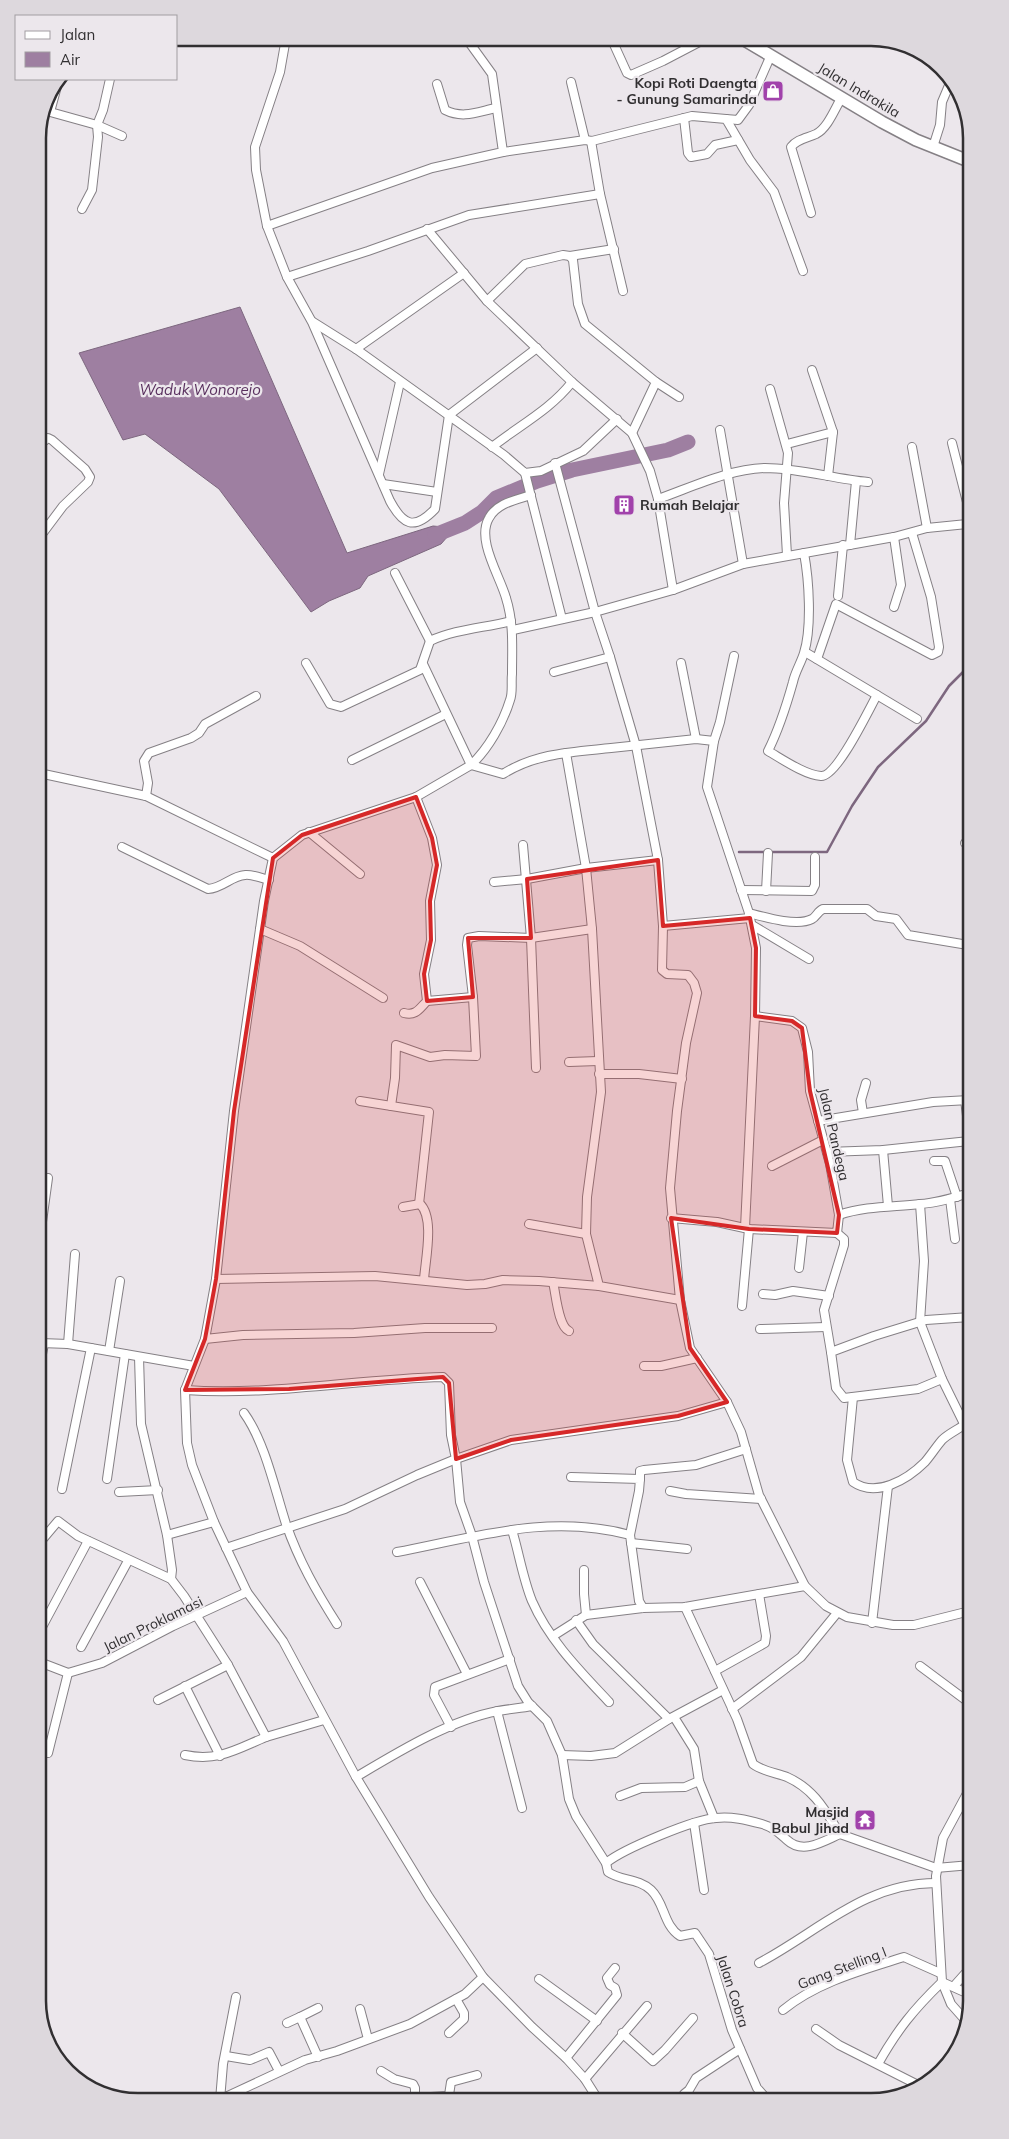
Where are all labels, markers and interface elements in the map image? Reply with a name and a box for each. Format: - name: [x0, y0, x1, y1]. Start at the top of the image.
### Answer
- legend: [15, 15, 178, 80]
- text: Jalan: [60, 25, 95, 44]
- text: Air: [60, 50, 81, 69]
- street label: Jalan Indrakila: [815, 58, 903, 122]
- place label: Kopi Roti Daengta - Gunung Samarinda: [617, 74, 757, 108]
- shop icon: Kopi Roti Daengta - Gunung Samarinda: [761, 79, 785, 103]
- water label: Waduk Wonorejo: [139, 380, 261, 399]
- building icon: Rumah Belajar: [612, 493, 636, 517]
- place label: Rumah Belajar: [640, 496, 740, 514]
- street label: Jalan Pandega: [815, 1086, 853, 1182]
- street label: Jalan Proklamasi: [100, 1592, 206, 1656]
- place label: Masjid Babul Jihad: [772, 1803, 849, 1837]
- temple icon: Masjid Babul Jihad: [853, 1808, 877, 1832]
- street label: Gang Stelling I: [795, 1943, 889, 1993]
- street label: Jalan Cobra: [713, 1952, 753, 2030]

